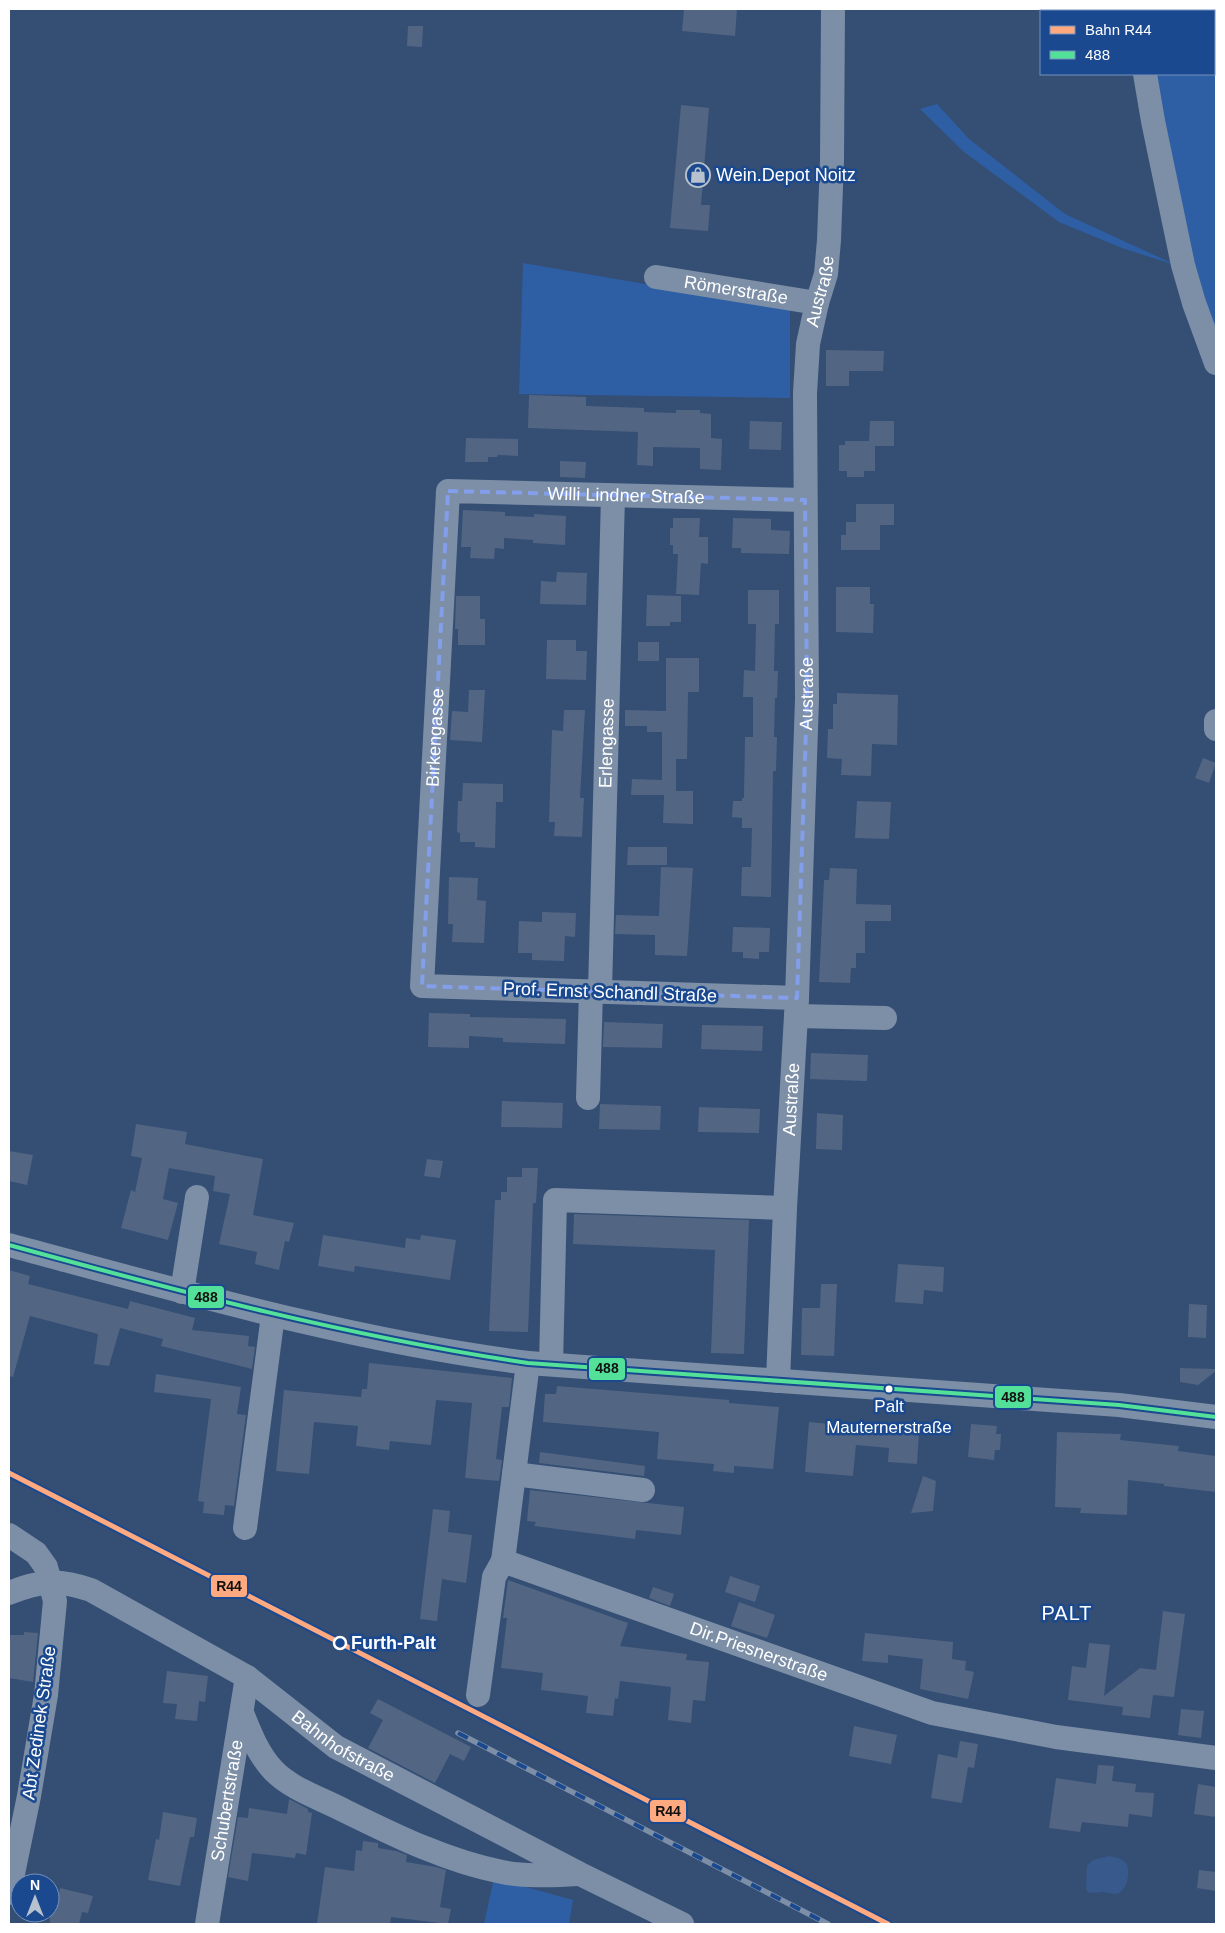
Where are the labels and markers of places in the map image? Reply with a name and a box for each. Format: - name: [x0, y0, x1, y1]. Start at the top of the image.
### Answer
- shop icon: Wein.Depot Noitz: [685, 162, 711, 188]
- place label: Wein.Depot Noitz: [716, 165, 856, 185]
- marker: Palt Mauternerstraße: [884, 1384, 894, 1394]
- place label: Palt Mauternerstraße: [826, 1397, 952, 1437]
- place label: Furth-Palt: [351, 1633, 436, 1653]
- marker: Furth-Palt: [333, 1636, 347, 1650]

